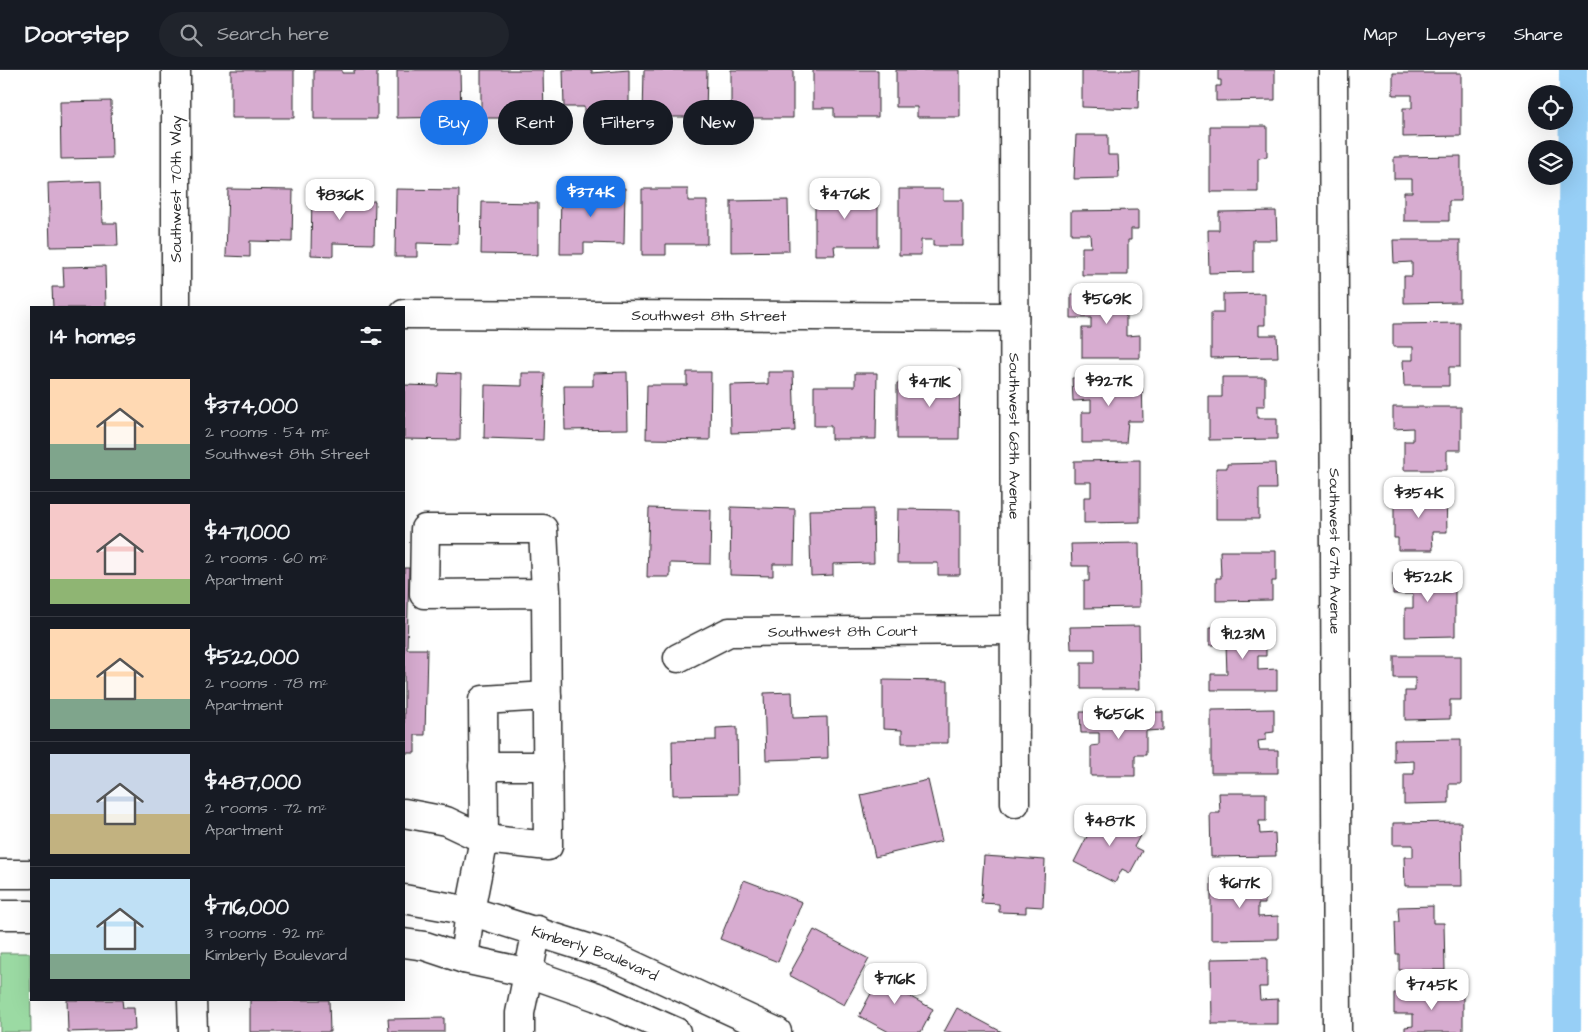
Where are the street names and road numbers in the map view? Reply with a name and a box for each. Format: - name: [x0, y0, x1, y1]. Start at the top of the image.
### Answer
- street label: Southwest 70th Way: [166, 115, 188, 263]
- street label: Southwest 8th Street: [632, 305, 786, 327]
- street label: Southwest 68th Avenue: [1003, 353, 1025, 519]
- street label: Southwest 67th Avenue: [1324, 468, 1345, 634]
- street label: Southwest 8th Court: [768, 621, 918, 643]
- street label: Kimberly Boulevard: [529, 921, 662, 987]

